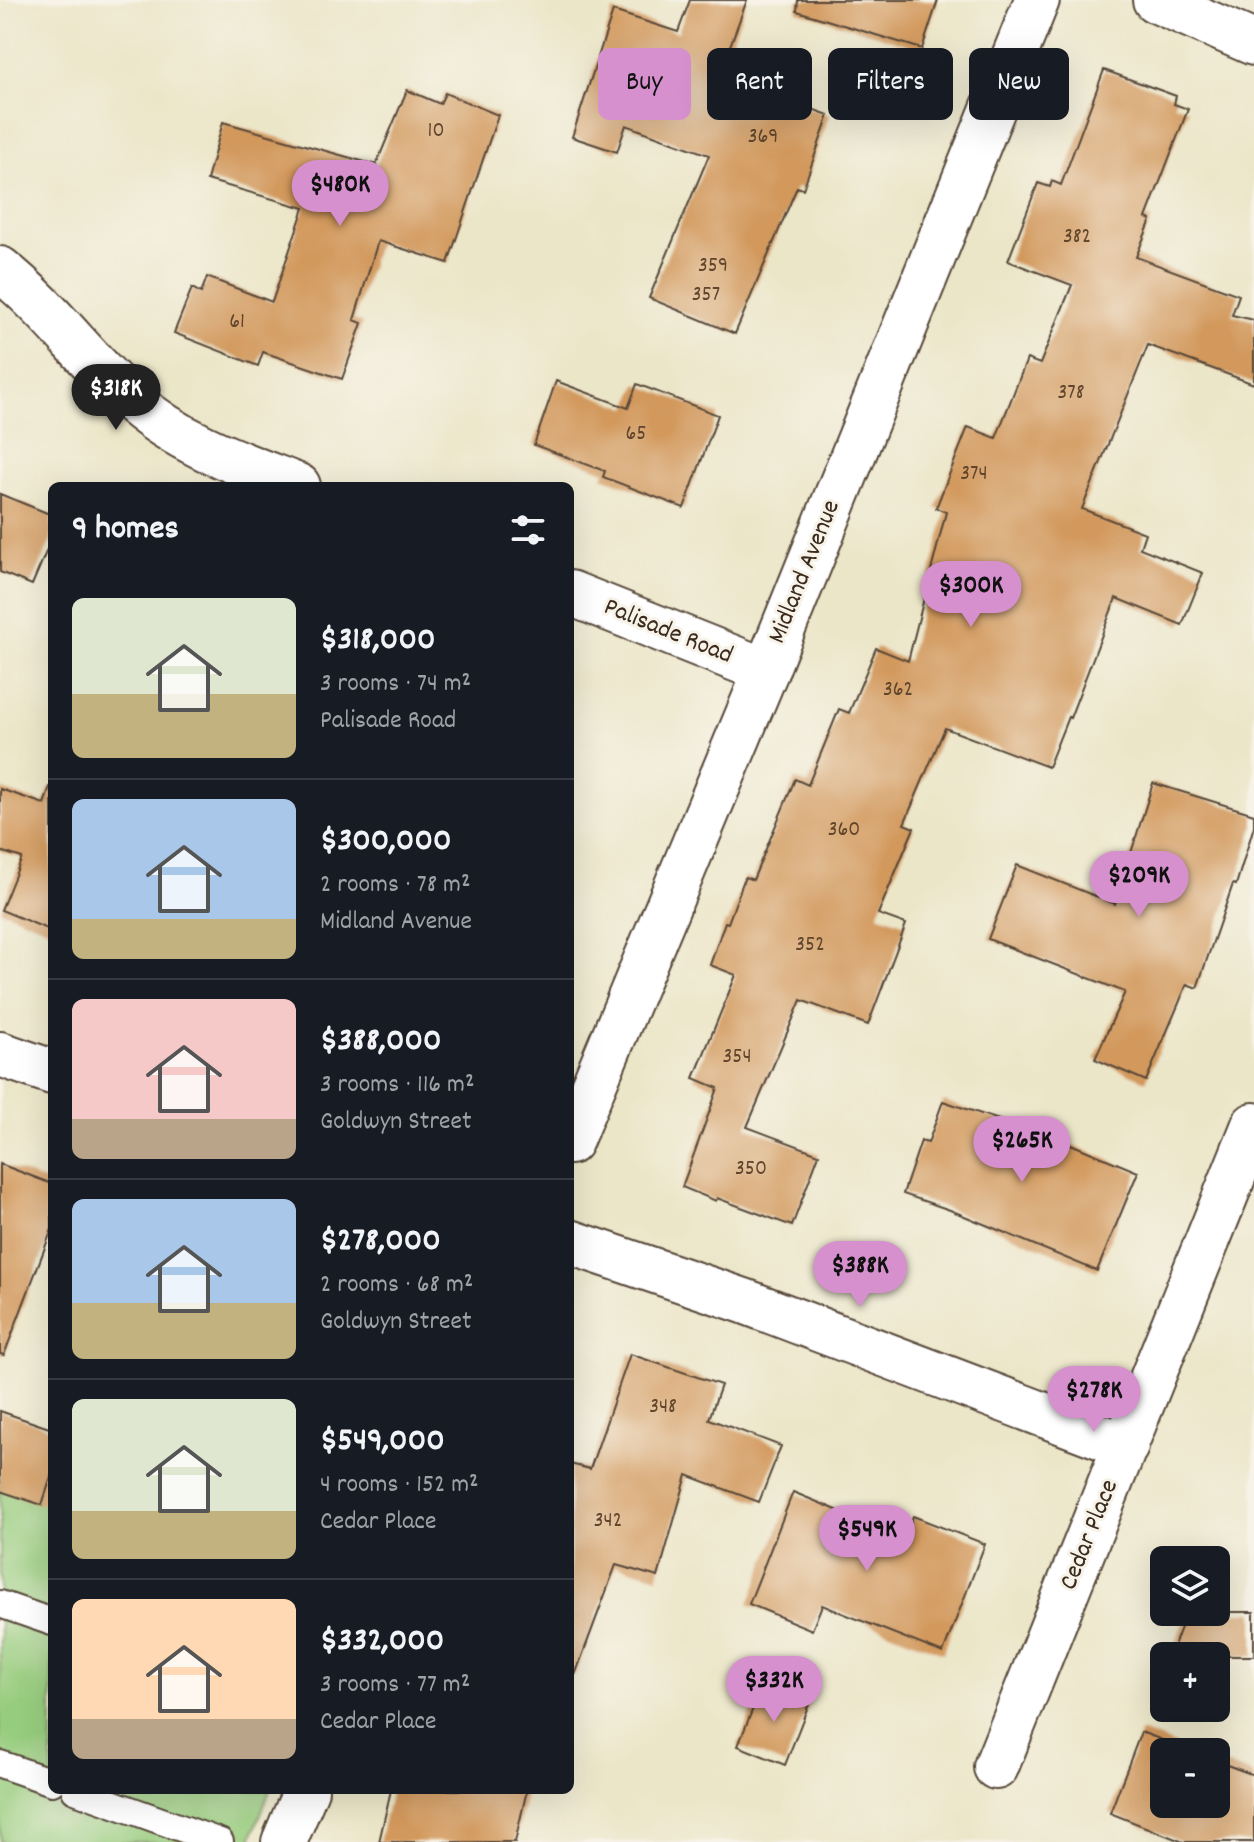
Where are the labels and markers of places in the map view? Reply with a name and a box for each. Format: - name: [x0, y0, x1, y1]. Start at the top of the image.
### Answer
- pin: $480K: [284, 160, 396, 228]
- pin: $318K: [60, 364, 172, 432]
- pin: $300K: [915, 561, 1027, 629]
- pin: $209K: [1083, 851, 1195, 919]
- pin: $265K: [966, 1116, 1078, 1184]
- pin: $388K: [804, 1241, 916, 1309]
- pin: $278K: [1038, 1366, 1150, 1434]
- pin: $549K: [811, 1505, 923, 1573]
- pin: $332K: [718, 1656, 830, 1724]

